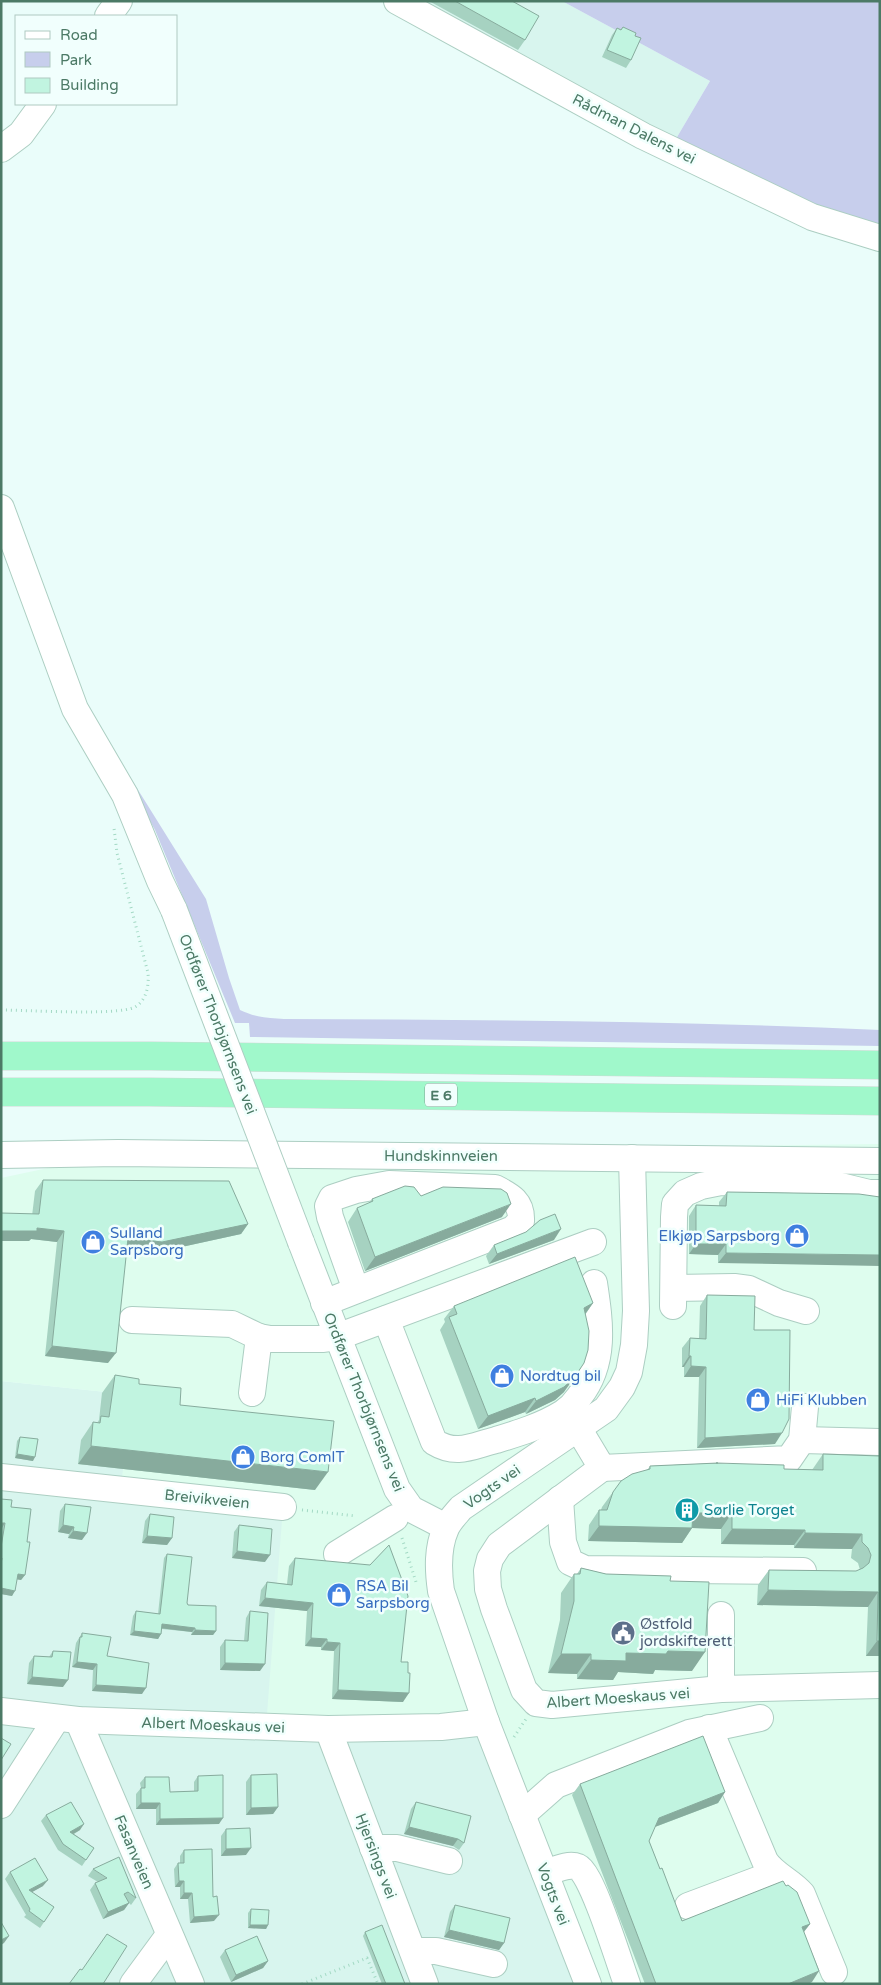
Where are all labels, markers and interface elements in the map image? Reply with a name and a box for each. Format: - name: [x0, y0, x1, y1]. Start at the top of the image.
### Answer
- legend: [15, 15, 178, 105]
- text: Road: [60, 26, 98, 44]
- text: Park: [60, 51, 92, 69]
- text: Building: [60, 76, 119, 94]
- street label: Rådman Dalens vei: [569, 90, 699, 168]
- street label: Ordfører Thorbjørnsens vei: [175, 931, 261, 1117]
- road number: E 6: [425, 1084, 457, 1106]
- street label: Hundskinnveien: [384, 1147, 498, 1165]
- shop icon: Elkjøp Sarpsborg: [784, 1223, 810, 1249]
- place label: Sulland Sarpsborg: [110, 1224, 184, 1259]
- place label: Elkjøp Sarpsborg: [659, 1227, 780, 1245]
- shop icon: Sulland Sarpsborg: [80, 1229, 106, 1255]
- street label: Ordfører Thorbjørnsens vei: [320, 1310, 408, 1494]
- shop icon: Nordtug bil: [489, 1363, 515, 1389]
- place label: Nordtug bil: [520, 1367, 601, 1385]
- shop icon: HiFi Klubben: [745, 1387, 771, 1413]
- place label: HiFi Klubben: [776, 1391, 867, 1409]
- shop icon: Borg ComIT: [230, 1444, 256, 1470]
- place label: Borg ComIT: [260, 1448, 345, 1466]
- street label: Vogts vei: [460, 1461, 524, 1513]
- street label: Breivikveien: [163, 1486, 251, 1512]
- building icon: Sørlie Torget: [674, 1497, 700, 1523]
- place label: Sørlie Torget: [704, 1501, 795, 1519]
- place label: RSA Bil Sarpsborg: [356, 1577, 430, 1612]
- shop icon: RSA Bil Sarpsborg: [326, 1582, 352, 1608]
- place label: Østfold jordskifterett: [639, 1615, 732, 1650]
- public building icon: Østfold jordskifterett: [610, 1620, 636, 1646]
- street label: Albert Moeskaus vei: [546, 1684, 690, 1712]
- street label: Albert Moeskaus vei: [141, 1713, 285, 1737]
- street label: Hjersings vei: [351, 1811, 401, 1901]
- street label: Fasanveien: [110, 1812, 158, 1892]
- street label: Vogts vei: [533, 1860, 573, 1928]

